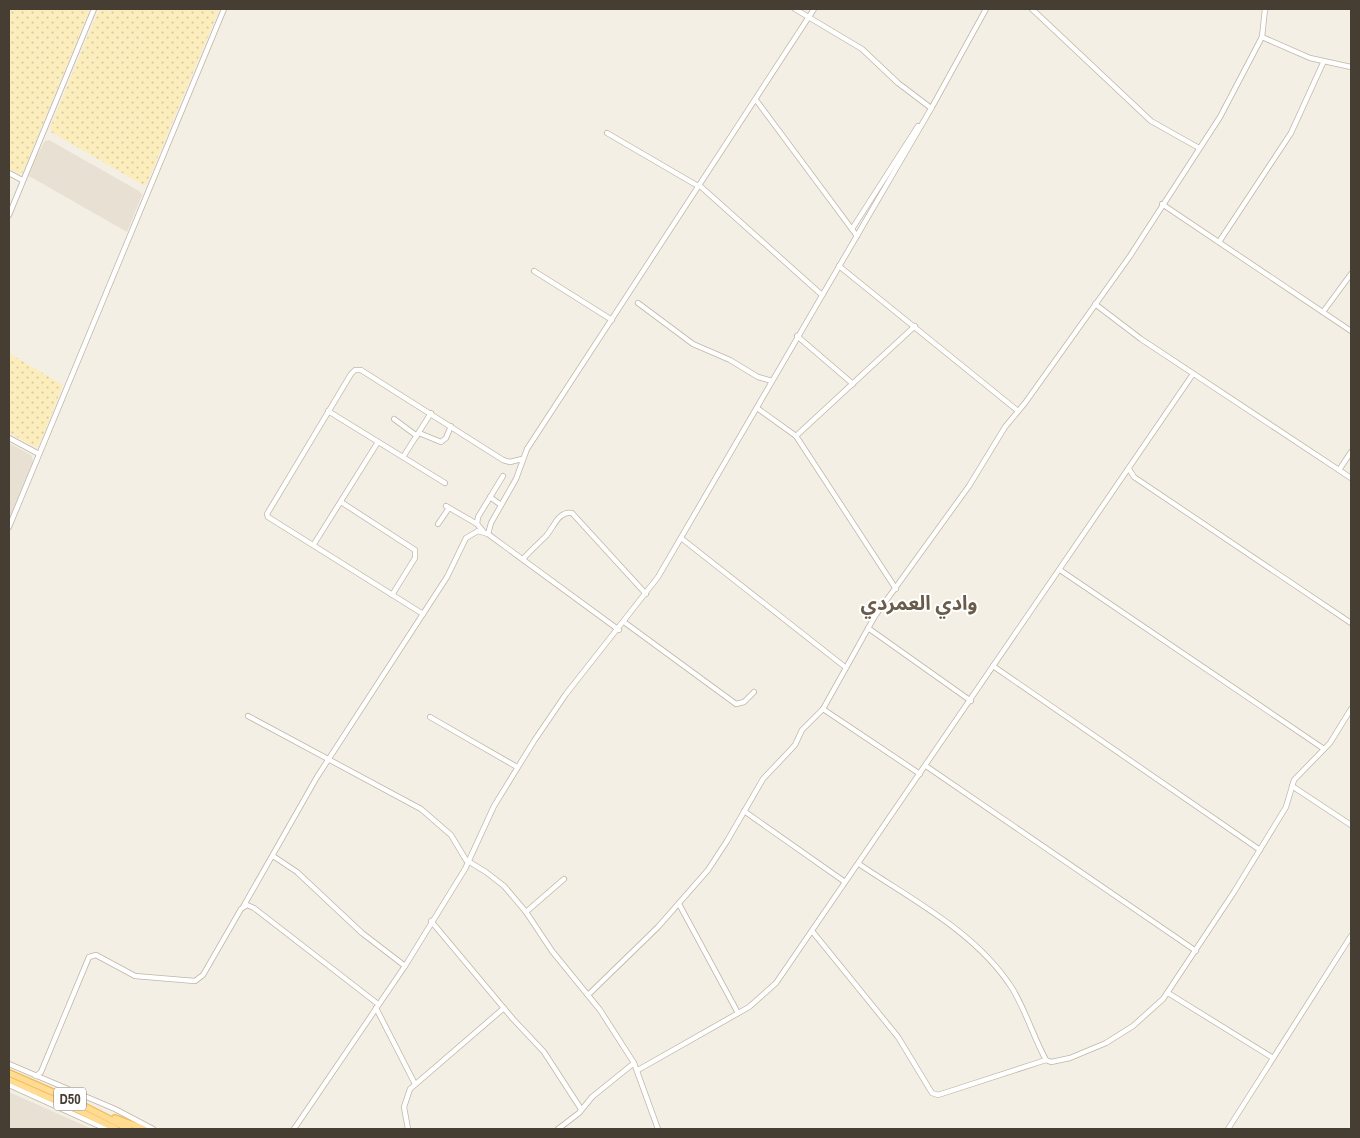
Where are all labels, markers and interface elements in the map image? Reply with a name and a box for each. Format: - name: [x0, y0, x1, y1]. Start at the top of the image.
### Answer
- district label: وادي العمردي: [861, 589, 977, 619]
- road number: D50: [54, 1088, 86, 1110]

